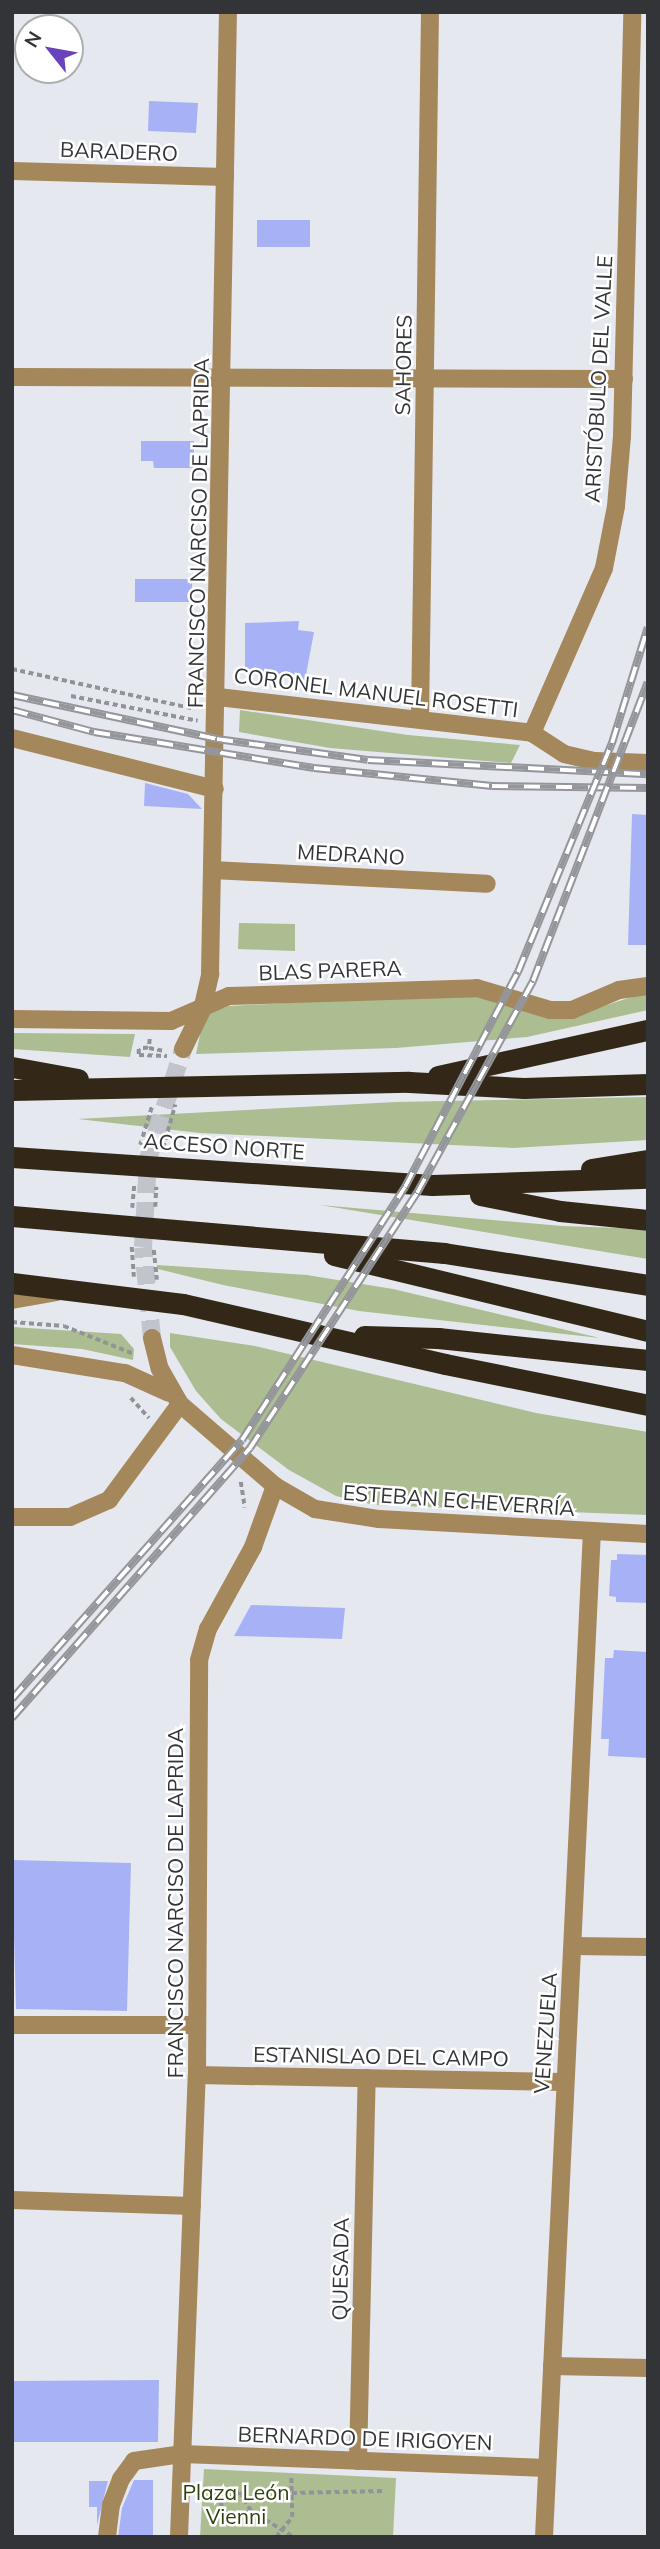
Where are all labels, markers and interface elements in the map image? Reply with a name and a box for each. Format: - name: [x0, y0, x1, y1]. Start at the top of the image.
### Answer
- north arrow: [14, 14, 84, 84]
- text: N: [19, 27, 47, 52]
- street label: BARADERO: [60, 136, 178, 166]
- street label: ARISTÓBULO DEL VALLE: [579, 255, 617, 503]
- street label: SAHORES: [390, 315, 416, 415]
- street label: FRANCISCO NARCISO DE LAPRIDA: [182, 358, 214, 708]
- street label: CORONEL MANUEL ROSETTI: [232, 662, 520, 722]
- street label: MEDRANO: [297, 839, 405, 869]
- street label: BLAS PARERA: [258, 955, 402, 985]
- street label: ACCESO NORTE: [143, 1128, 305, 1164]
- street label: ESTEBAN ECHEVERRÍA: [342, 1479, 576, 1521]
- street label: FRANCISCO NARCISO DE LAPRIDA: [162, 1728, 188, 2078]
- street label: VENEZUELA: [528, 1971, 562, 2095]
- street label: ESTANISLAO DEL CAMPO: [253, 2041, 509, 2071]
- street label: QUESADA: [327, 2217, 353, 2321]
- street label: BERNARDO DE IRIGOYEN: [237, 2421, 493, 2455]
- park label: Plaza León Vienni: [182, 2479, 290, 2529]

